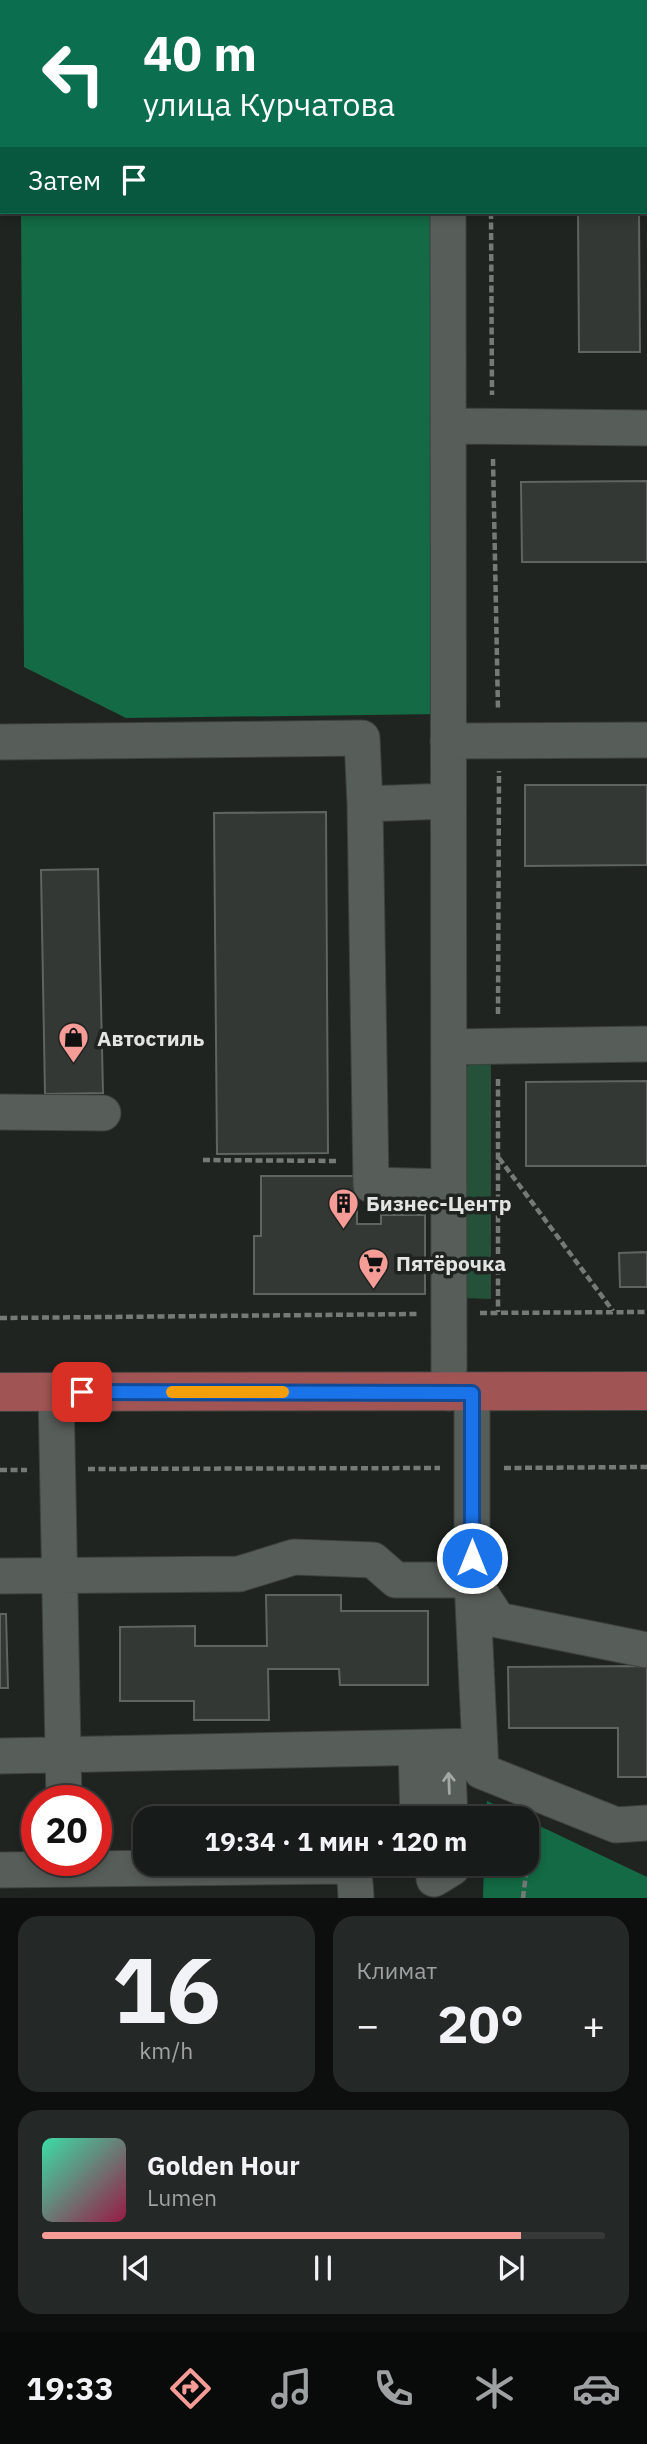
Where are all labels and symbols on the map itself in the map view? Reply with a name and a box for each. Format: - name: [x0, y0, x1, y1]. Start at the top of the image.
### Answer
- shop icon: Автостиль: [57, 1021, 91, 1065]
- place label: Автостиль: [97, 1024, 205, 1052]
- building icon: Бизнес-Центр: [326, 1186, 360, 1230]
- place label: Бизнес-Центр: [366, 1189, 512, 1217]
- supermarket icon: Пятёрочка: [356, 1246, 390, 1290]
- place label: Пятёрочка: [396, 1249, 506, 1277]
- pin: [52, 1362, 112, 1422]
- position arrow: [435, 1521, 509, 1595]
- one-way arrow: [442, 1771, 455, 1794]
- speed limit sign: 20: [21, 1785, 112, 1876]

